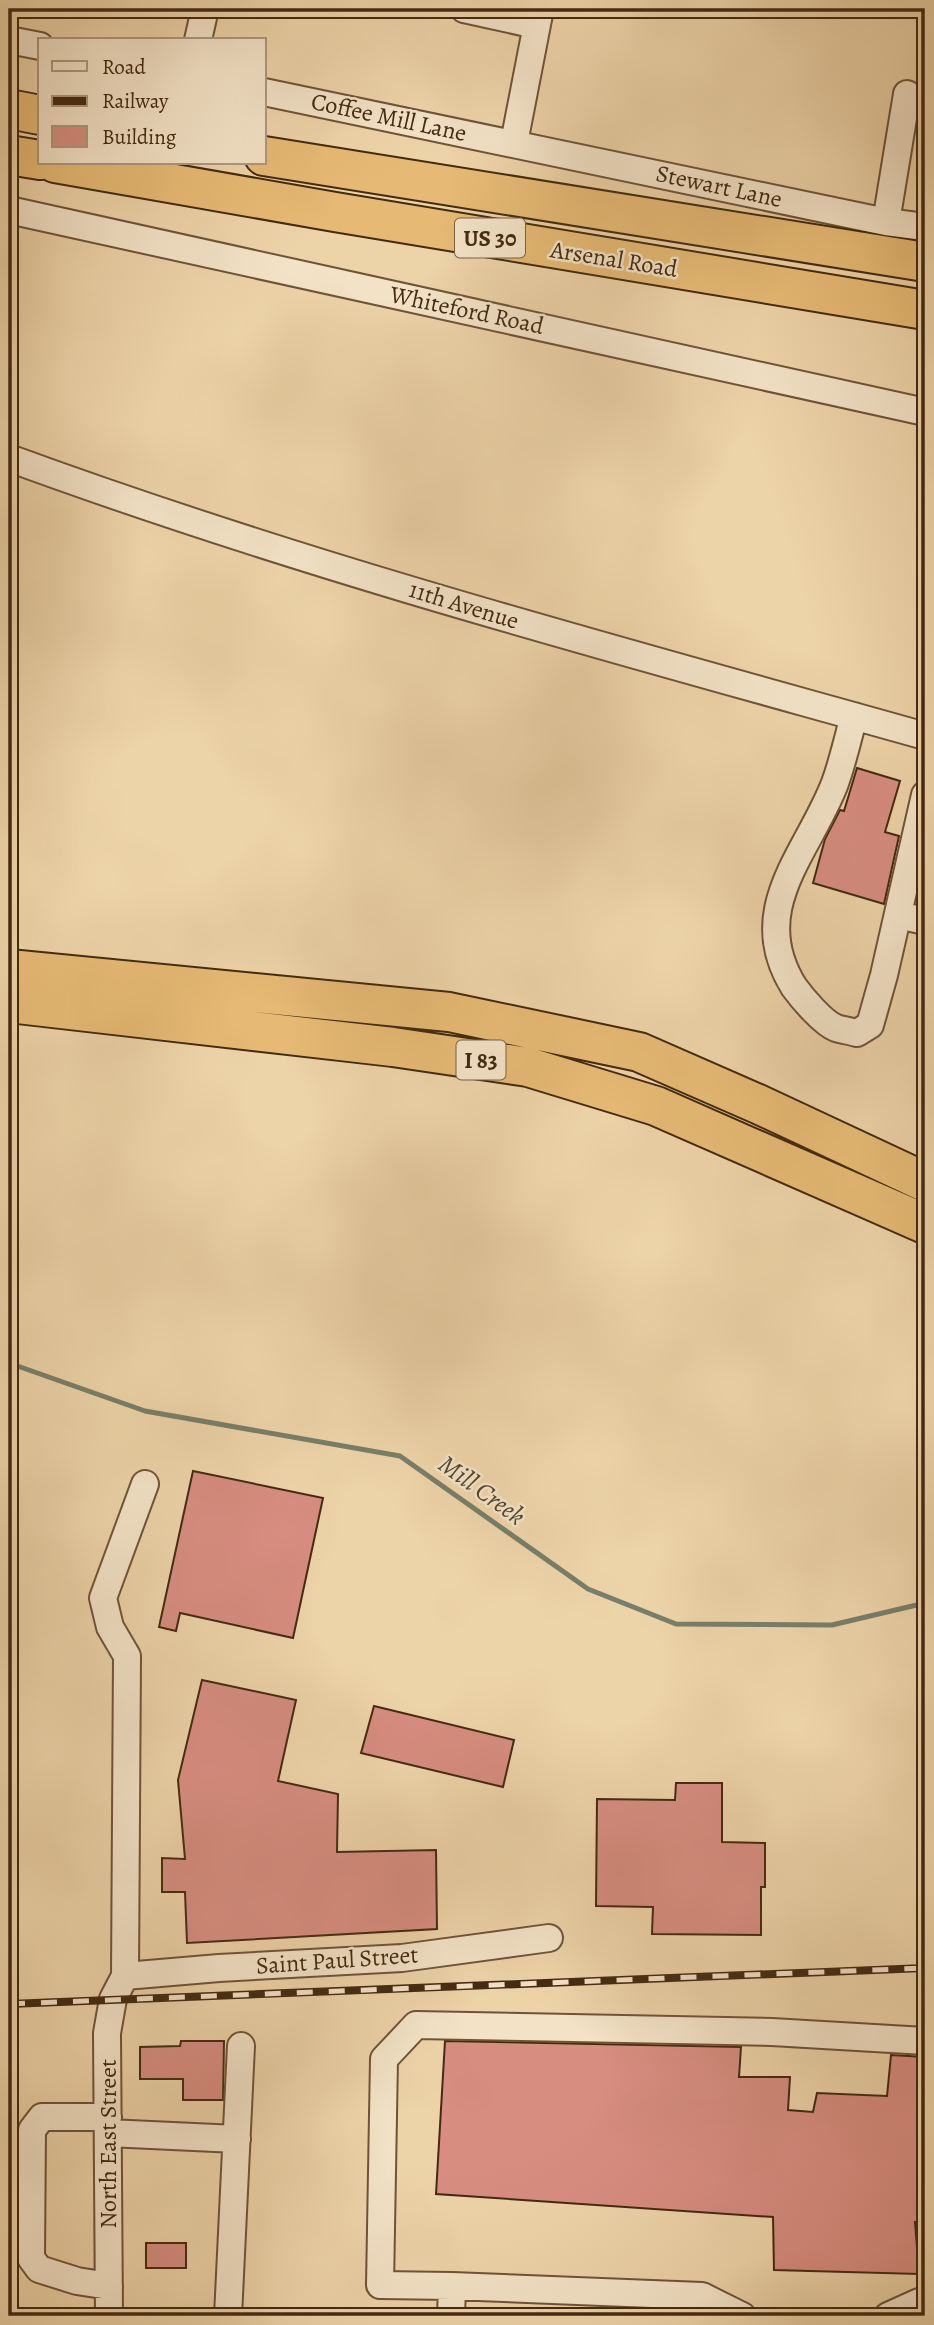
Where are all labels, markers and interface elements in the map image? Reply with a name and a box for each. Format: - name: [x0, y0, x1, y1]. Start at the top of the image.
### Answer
- legend: [38, 38, 266, 164]
- text: Road: [102, 53, 146, 81]
- street label: Coffee Mill Lane: [308, 85, 470, 149]
- text: Railway: [102, 87, 169, 115]
- text: Building: [102, 123, 177, 151]
- street label: Stewart Lane: [653, 157, 785, 215]
- road number: US 30: [455, 218, 525, 258]
- street label: Arsenal Road: [547, 233, 680, 285]
- street label: Whiteford Road: [386, 278, 547, 342]
- street label: 11th Avenue: [405, 573, 523, 637]
- road number: I 83: [456, 1040, 505, 1079]
- water label: Mill Creek: [432, 1447, 532, 1533]
- street label: Saint Paul Street: [255, 1938, 419, 1982]
- street label: North East Street: [92, 2059, 124, 2229]

